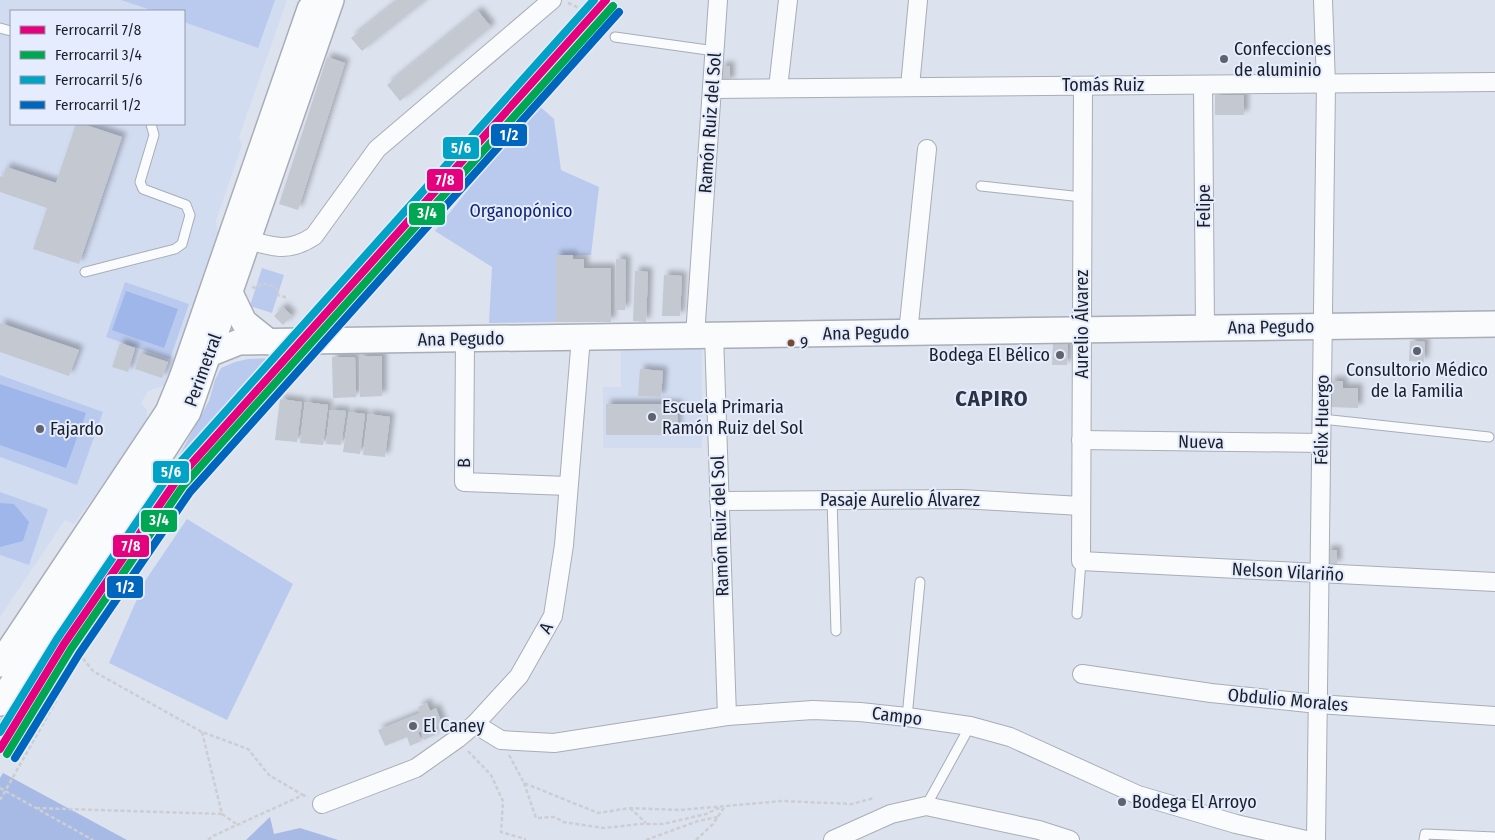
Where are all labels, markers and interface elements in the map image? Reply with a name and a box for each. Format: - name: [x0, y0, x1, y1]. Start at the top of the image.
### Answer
- legend: [10, 10, 185, 125]
- text: Ferrocarril 7/8: [55, 21, 141, 39]
- place label: Confecciones de aluminio: [1234, 38, 1331, 81]
- text: Ferrocarril 3/4: [55, 46, 142, 64]
- street label: Ramón Ruiz del Sol: [694, 52, 726, 194]
- marker: Confecciones de aluminio: [1218, 53, 1230, 65]
- text: Ferrocarril 5/6: [55, 71, 142, 89]
- street label: Tomás Ruiz: [1062, 74, 1144, 96]
- text: Ferrocarril 1/2: [55, 96, 141, 114]
- line badge: 1/2: [490, 123, 528, 147]
- text: 1/2: [500, 127, 519, 144]
- line badge: 5/6: [442, 136, 480, 160]
- text: 5/6: [451, 140, 471, 157]
- line badge: 7/8: [426, 168, 464, 192]
- text: 7/8: [436, 172, 455, 189]
- street label: Felipe: [1193, 184, 1215, 228]
- park label: Organopónico: [469, 200, 573, 222]
- line badge: 3/4: [408, 202, 446, 226]
- text: 3/4: [416, 205, 437, 222]
- street label: Aurelio Álvarez: [1070, 270, 1093, 378]
- street label: Ana Pegudo: [1228, 315, 1314, 339]
- street label: Ana Pegudo: [823, 321, 909, 345]
- street label: Ana Pegudo: [418, 327, 504, 351]
- street label: Perimetral: [180, 330, 226, 410]
- place label: 9: [800, 333, 808, 354]
- marker: 9: [786, 338, 796, 348]
- place label: Bodega El Bélico: [929, 344, 1050, 366]
- marker: Consultorio Médico de la Familia: [1411, 345, 1423, 357]
- marker: Bodega El Bélico: [1054, 349, 1066, 361]
- place label: Consultorio Médico de la Familia: [1346, 359, 1488, 402]
- street label: Félix Huergo: [1310, 375, 1334, 465]
- district label: CAPIRO: [955, 385, 1029, 412]
- place label: Escuela Primaria Ramón Ruiz del Sol: [662, 396, 803, 439]
- marker: Escuela Primaria Ramón Ruiz del Sol: [646, 411, 658, 423]
- place label: Fajardo: [50, 418, 104, 440]
- marker: Fajardo: [34, 423, 46, 435]
- street label: Nueva: [1178, 431, 1224, 453]
- street label: Ramón Ruiz del Sol: [707, 455, 733, 597]
- street label: B: [453, 458, 475, 468]
- line badge: 5/6: [152, 460, 190, 484]
- text: 5/6: [161, 464, 181, 481]
- street label: Pasaje Aurelio Álvarez: [820, 488, 980, 511]
- line badge: 3/4: [140, 509, 178, 533]
- text: 3/4: [148, 512, 169, 529]
- line badge: 7/8: [112, 534, 150, 558]
- text: 7/8: [122, 538, 141, 555]
- street label: Nelson Vilariño: [1231, 558, 1345, 586]
- line badge: 1/2: [106, 575, 144, 599]
- text: 1/2: [116, 579, 135, 596]
- street label: A: [534, 618, 558, 637]
- street label: Obdulio Morales: [1227, 684, 1349, 716]
- street label: Campo: [871, 702, 923, 730]
- place label: El Caney: [423, 715, 484, 737]
- marker: El Caney: [407, 720, 419, 732]
- place label: Bodega El Arroyo: [1132, 791, 1257, 813]
- marker: Bodega El Arroyo: [1116, 796, 1128, 808]

